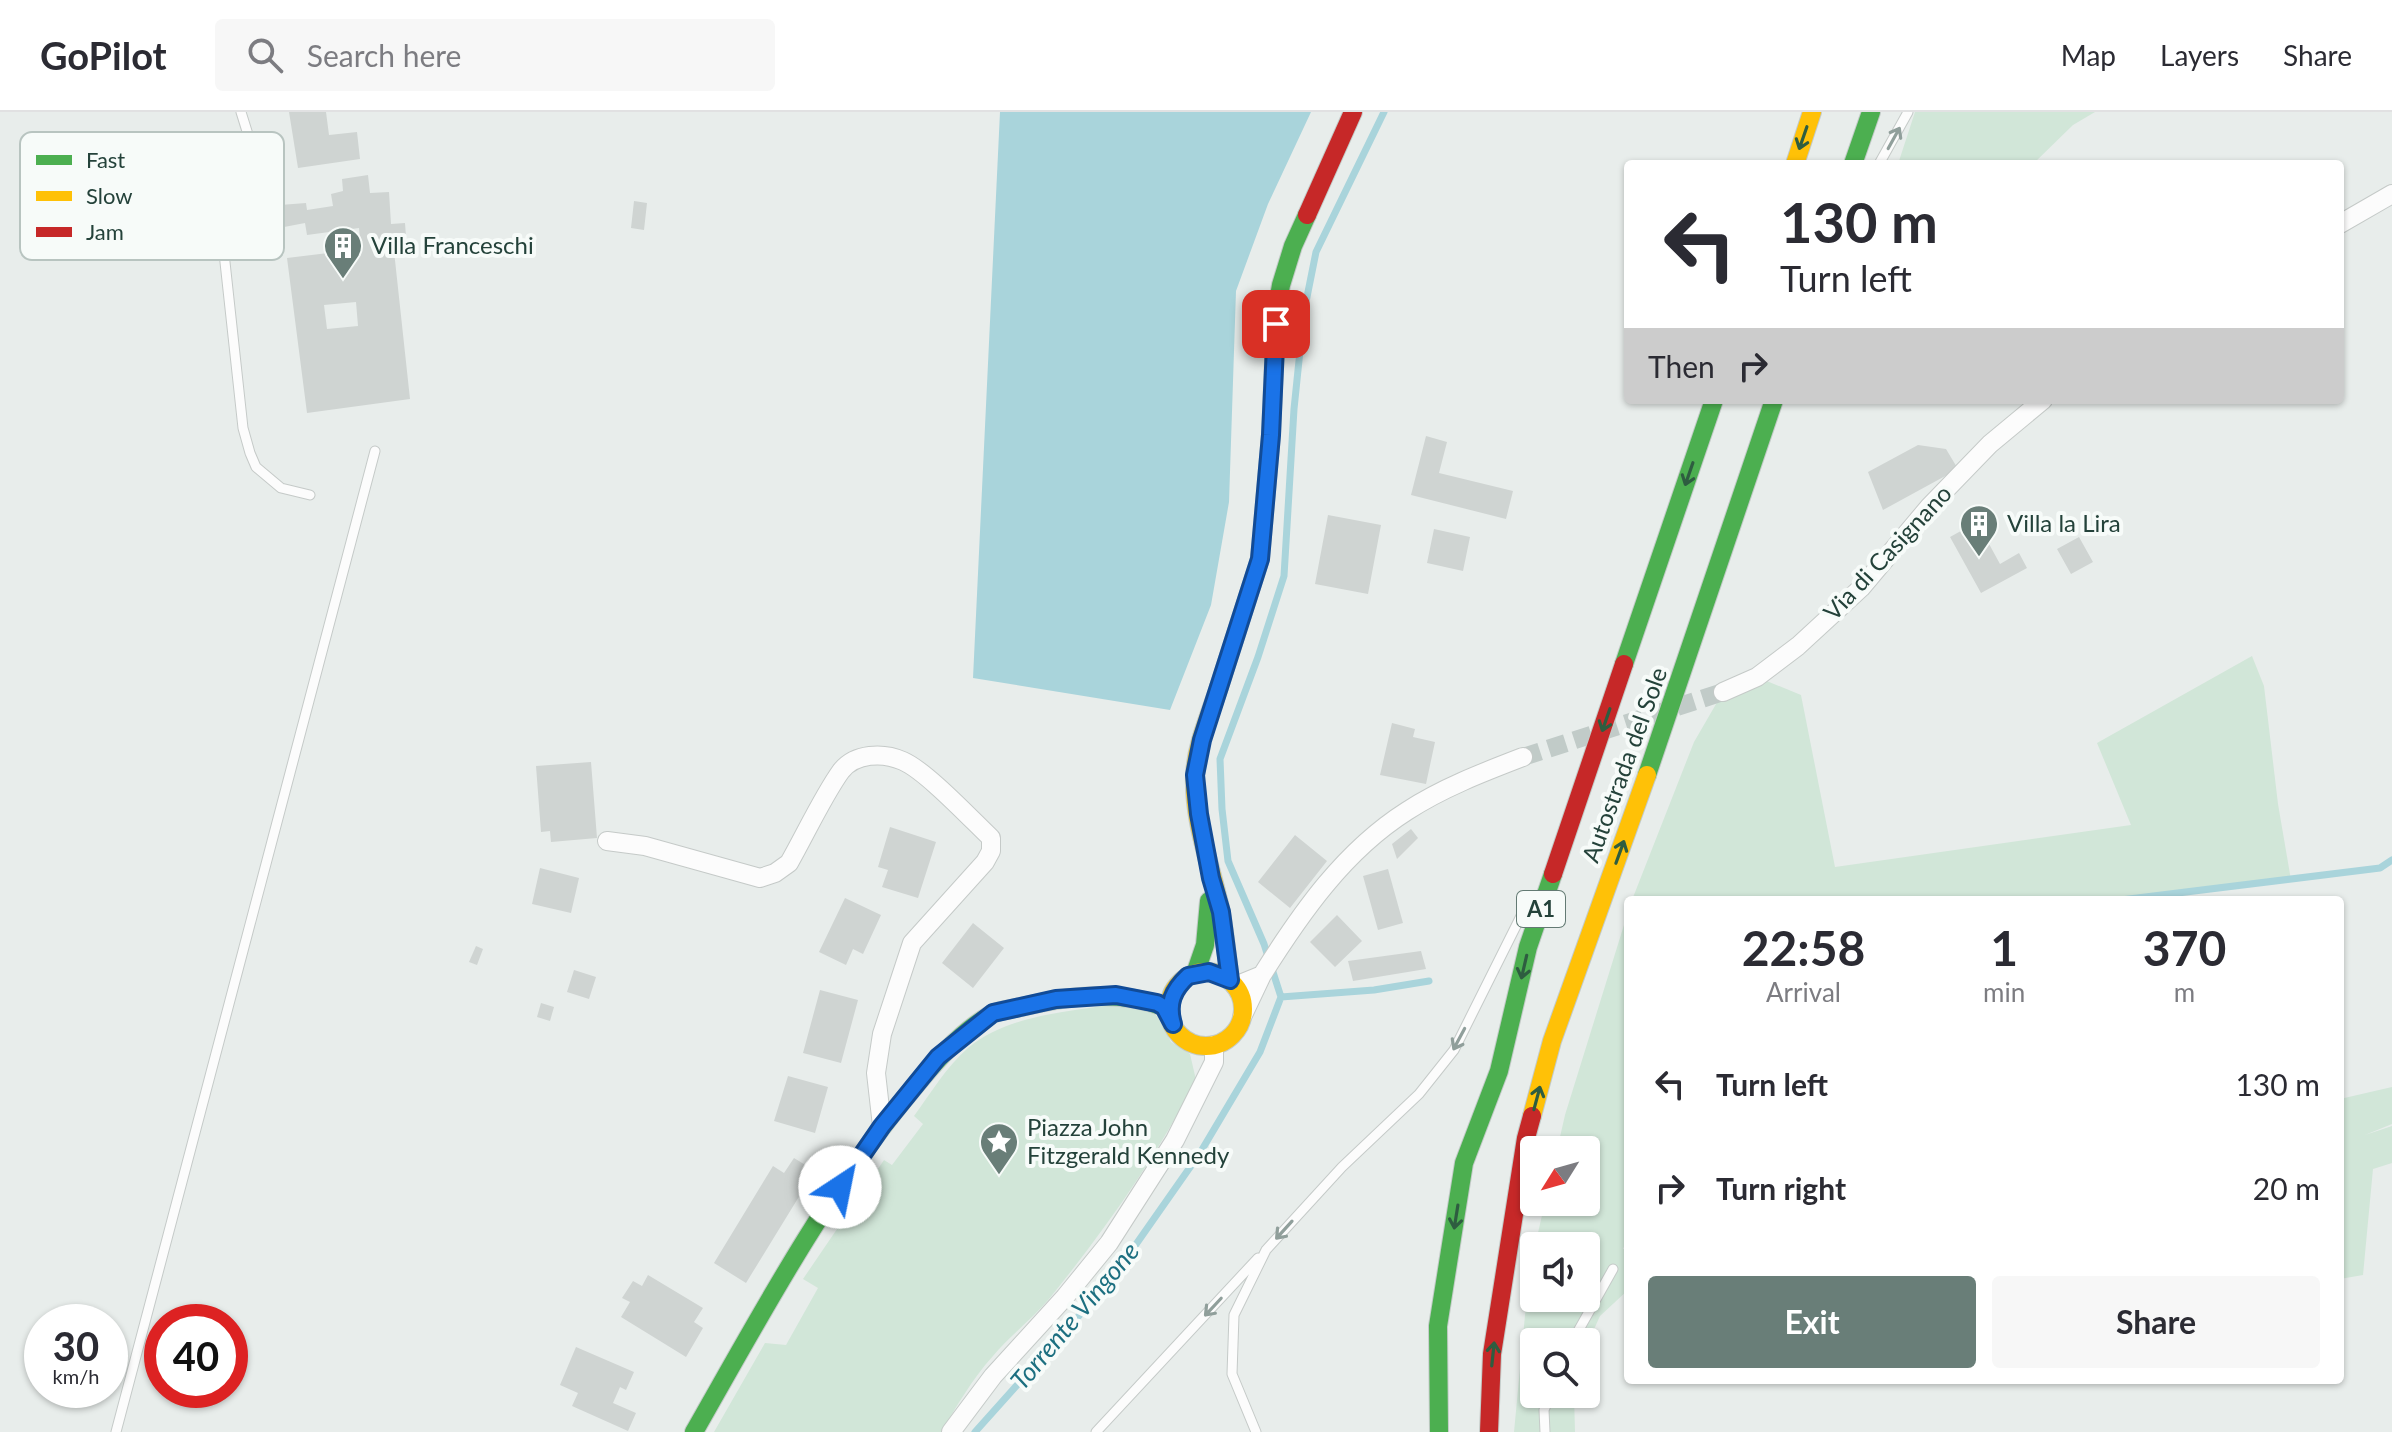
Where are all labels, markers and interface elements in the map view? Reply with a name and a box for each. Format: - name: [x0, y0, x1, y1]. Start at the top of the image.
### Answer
- search box: [215, 19, 775, 91]
- text: GoPilot: [40, 32, 167, 78]
- icon: search: [243, 33, 287, 77]
- text: Search here: [307, 37, 461, 73]
- text: Map: [2061, 38, 2116, 72]
- text: Layers: [2160, 38, 2239, 72]
- text: Share: [2283, 38, 2352, 72]
- one-way arrow: [1795, 125, 1810, 150]
- one-way arrow: [1886, 127, 1902, 150]
- legend: [20, 132, 284, 260]
- text: Fast: [86, 146, 125, 173]
- text: Slow: [86, 182, 133, 209]
- text: 130 m: [1780, 188, 1938, 255]
- icon: left: [1648, 192, 1752, 296]
- text: Jam: [86, 218, 124, 245]
- building icon: Villa Franceschi: [322, 225, 364, 280]
- place label: Villa Franceschi: [371, 230, 534, 259]
- text: Turn left: [1780, 256, 1912, 300]
- pin: [1242, 290, 1310, 358]
- icon: arrive: [1254, 302, 1298, 346]
- icon: right: [1731, 344, 1775, 388]
- text: Then: [1648, 348, 1715, 384]
- one-way arrow: [1681, 461, 1696, 486]
- street label: Via di Casignano: [1817, 478, 1957, 626]
- building icon: Villa la Lira: [1958, 503, 2000, 558]
- place label: Villa la Lira: [2007, 508, 2121, 537]
- street label: Autostrada del Sole: [1575, 663, 1672, 866]
- one-way arrow: [1597, 707, 1612, 732]
- one-way arrow: [1613, 840, 1628, 865]
- road number: A1: [1517, 891, 1565, 927]
- text: 22:58: [1742, 919, 1865, 976]
- text: 1: [1990, 919, 2018, 976]
- text: 370: [2143, 919, 2226, 976]
- one-way arrow: [1515, 953, 1530, 979]
- text: Arrival: [1766, 976, 1841, 1008]
- text: min: [1983, 976, 2025, 1008]
- text: m: [2174, 976, 2195, 1008]
- one-way arrow: [1450, 1027, 1466, 1050]
- icon: left: [1648, 1062, 1692, 1106]
- text: Turn left: [1716, 1066, 1828, 1102]
- text: 130 m: [2235, 1066, 2320, 1102]
- one-way arrow: [1530, 1086, 1545, 1112]
- place label: Piazza John Fitzgerald Kennedy: [1027, 1112, 1230, 1169]
- place icon: Piazza John Fitzgerald Kennedy: [978, 1121, 1020, 1176]
- north arrow: [1520, 1136, 1600, 1216]
- map controls: [1520, 1136, 1600, 1408]
- position arrow: [798, 1145, 882, 1229]
- icon: right: [1648, 1166, 1692, 1210]
- text: Turn right: [1716, 1170, 1846, 1206]
- text: 20 m: [2253, 1170, 2320, 1206]
- one-way arrow: [1447, 1204, 1462, 1229]
- one-way arrow: [1274, 1220, 1293, 1240]
- button: sound: [1520, 1232, 1600, 1312]
- water label: Torrente Vingone: [1003, 1235, 1145, 1396]
- button: Exit: [1648, 1276, 1976, 1368]
- button: Share: [1992, 1276, 2320, 1368]
- one-way arrow: [1204, 1296, 1222, 1316]
- speed limit sign: 40: [144, 1304, 248, 1408]
- text: 30: [53, 1322, 99, 1370]
- button: search: [1520, 1328, 1600, 1408]
- one-way arrow: [1486, 1341, 1501, 1368]
- text: km/h: [53, 1364, 99, 1388]

